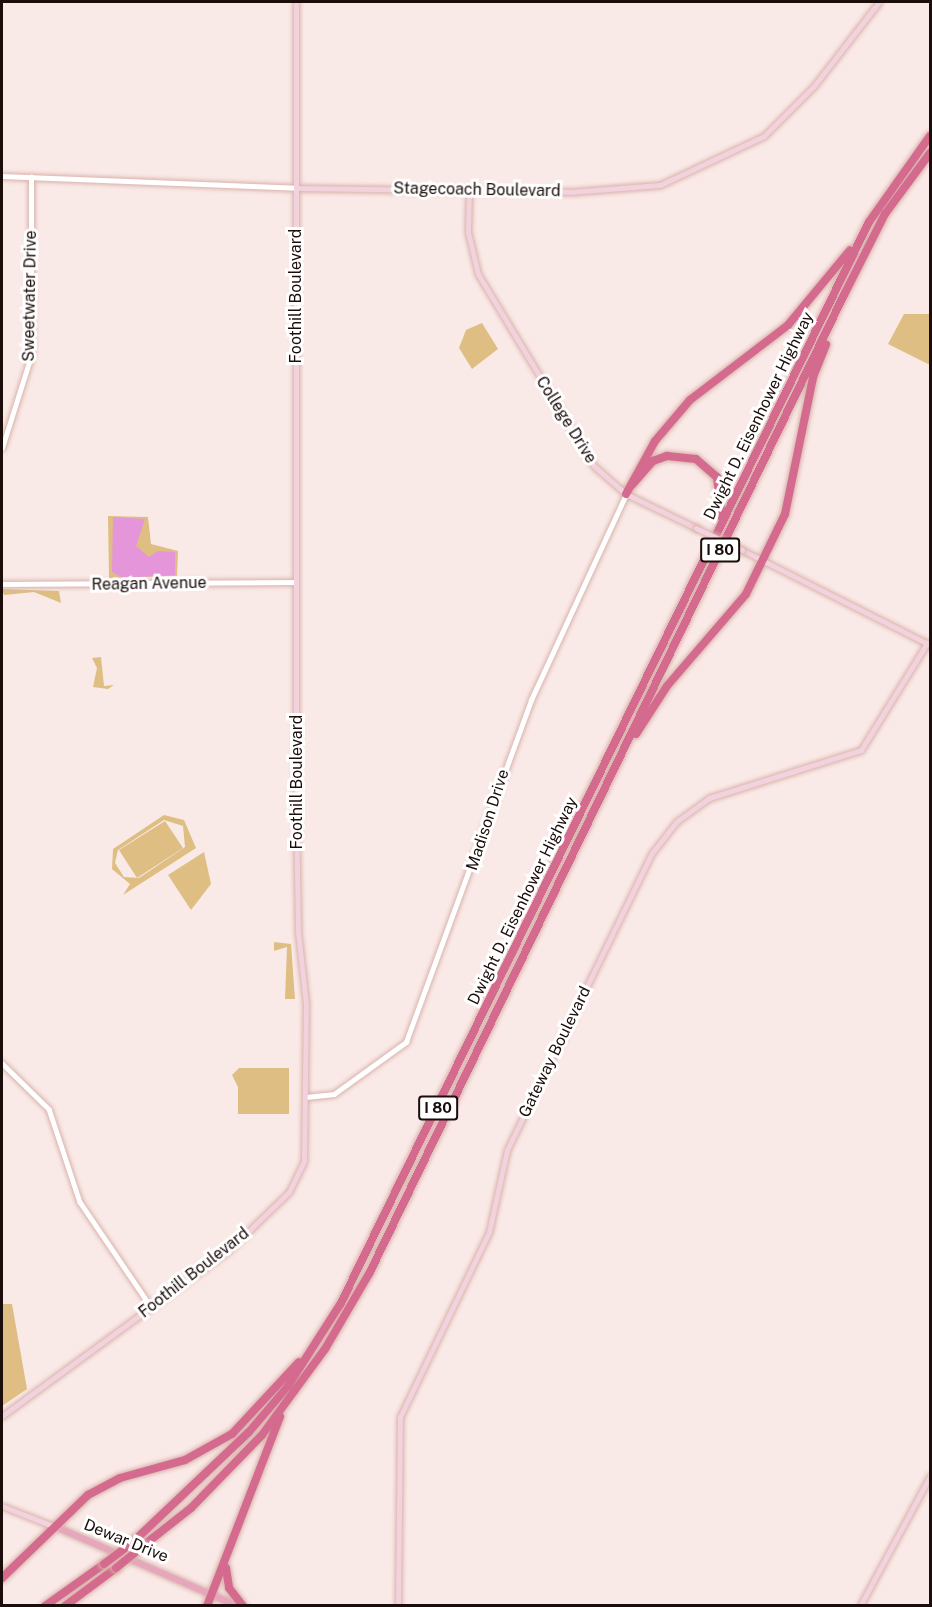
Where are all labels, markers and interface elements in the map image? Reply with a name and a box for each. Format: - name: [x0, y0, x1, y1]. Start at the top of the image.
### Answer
- street label: Stagecoach Boulevard: [393, 179, 561, 201]
- street label: Foothill Boulevard: [286, 229, 306, 363]
- street label: Sweetwater Drive: [19, 230, 41, 362]
- street label: Dwight D. Eisenhower Highway: [700, 309, 818, 523]
- street label: College Drive: [532, 373, 600, 467]
- road number: I 80: [699, 538, 741, 562]
- street label: Reagan Avenue: [91, 573, 207, 595]
- street label: Foothill Boulevard: [287, 715, 307, 849]
- street label: Madison Drive: [463, 767, 513, 873]
- street label: Dwight D. Eisenhower Highway: [464, 794, 582, 1008]
- street label: Gateway Boulevard: [515, 983, 595, 1121]
- road number: I 80: [417, 1096, 459, 1120]
- street label: Foothill Boulevard: [135, 1224, 253, 1322]
- street label: Dewar Drive: [81, 1515, 171, 1567]

